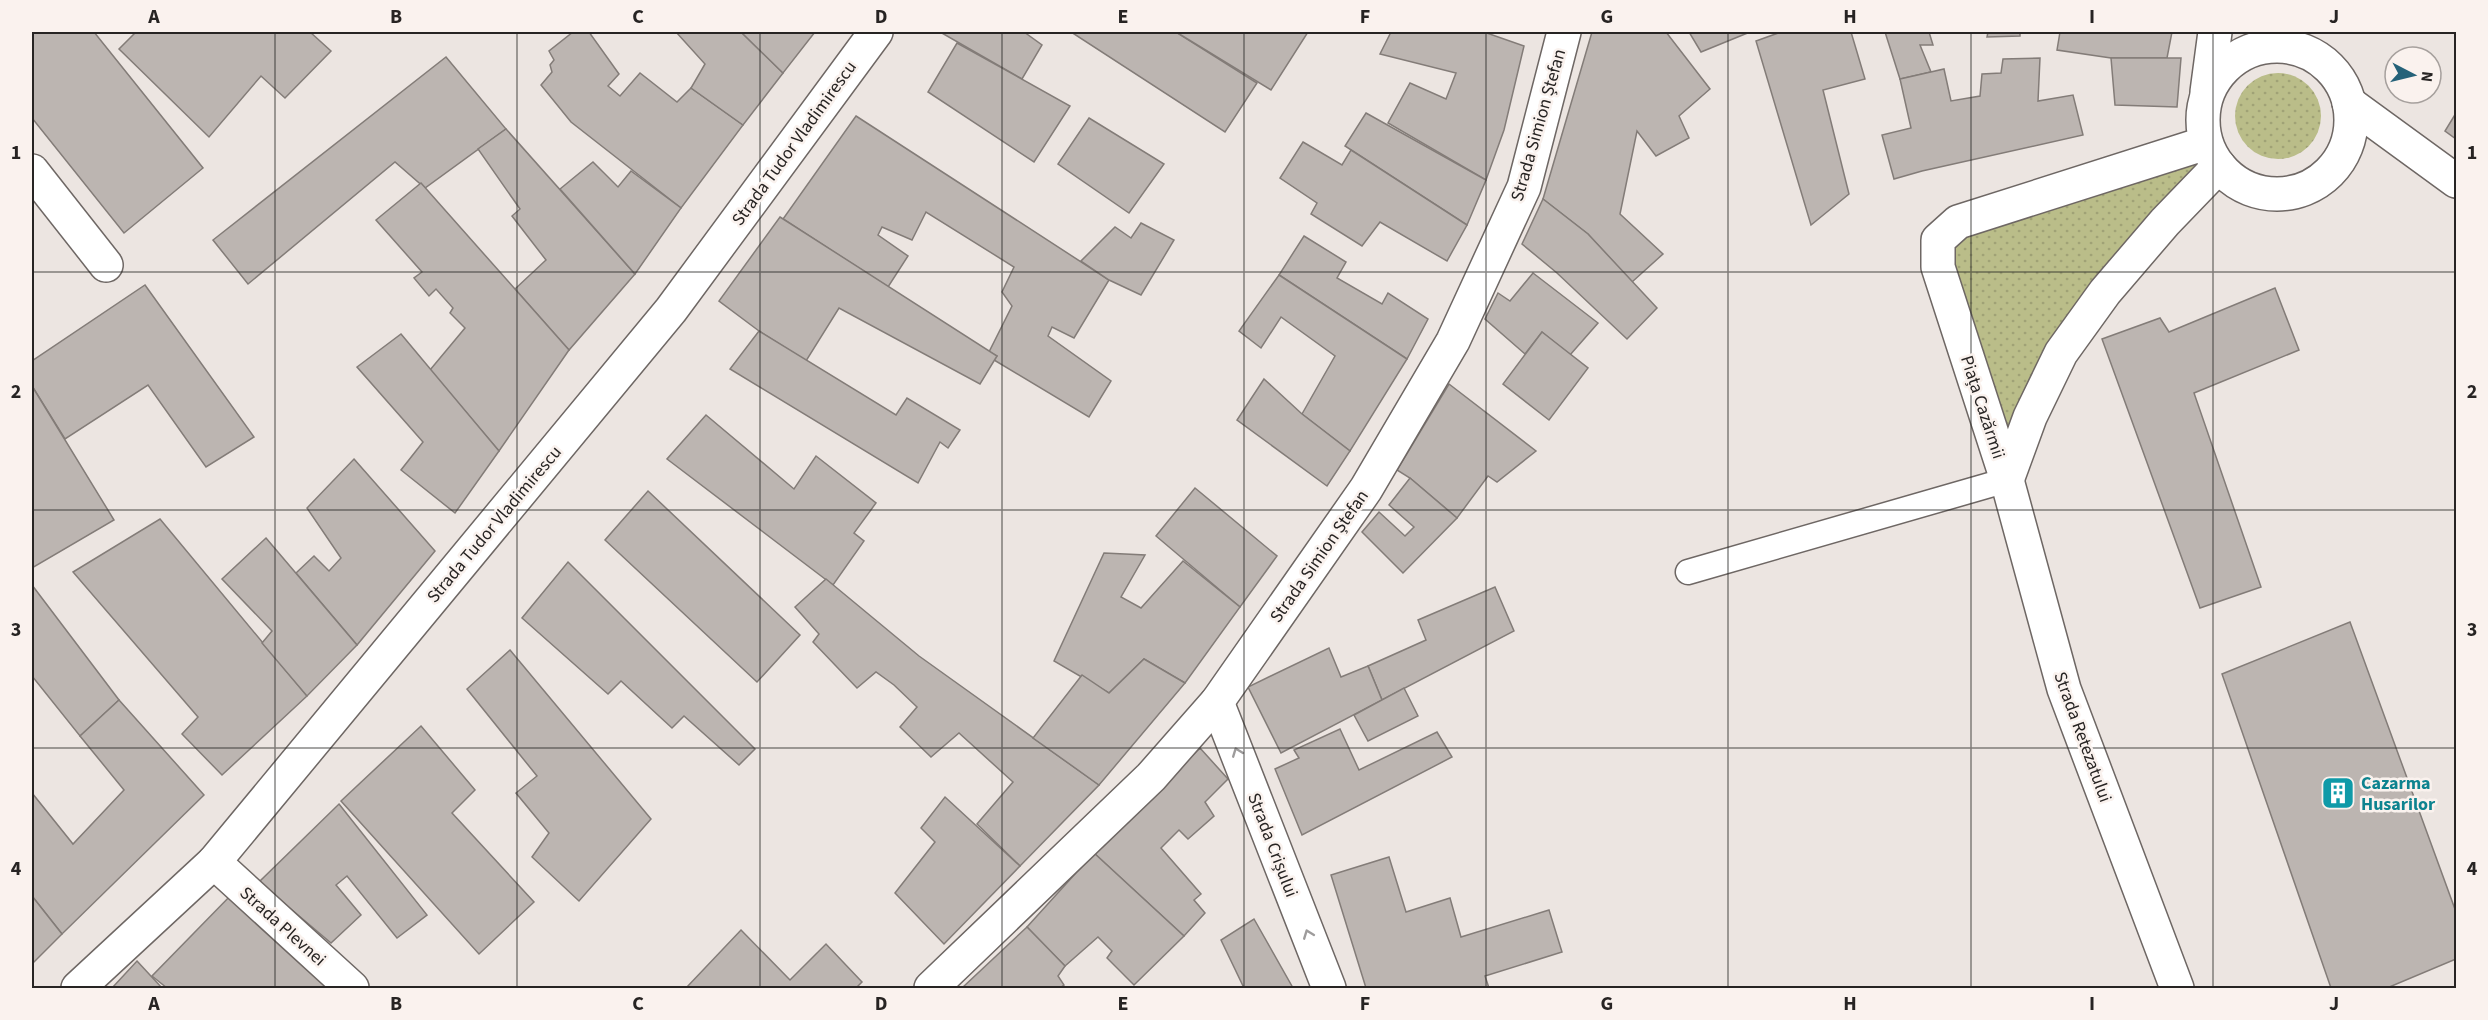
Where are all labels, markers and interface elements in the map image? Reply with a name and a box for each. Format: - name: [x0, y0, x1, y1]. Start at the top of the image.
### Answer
- text: A: [147, 3, 160, 31]
- text: B: [390, 3, 402, 31]
- text: C: [632, 3, 644, 31]
- text: D: [875, 3, 887, 31]
- text: E: [1118, 3, 1128, 31]
- text: F: [1360, 3, 1370, 31]
- text: G: [1601, 3, 1613, 31]
- text: H: [1843, 3, 1857, 31]
- text: I: [2089, 3, 2095, 31]
- text: J: [2329, 3, 2339, 31]
- north arrow: [2383, 45, 2443, 105]
- street label: Strada Simion Ștefan: [1505, 46, 1572, 204]
- street label: Strada Tudor Vladimirescu: [726, 56, 863, 231]
- text: N: [2415, 70, 2438, 83]
- text: 1: [11, 139, 21, 167]
- text: 1: [2467, 139, 2477, 167]
- street label: Piața Cazărmii: [1954, 352, 2011, 462]
- text: 2: [11, 378, 21, 406]
- text: 2: [2467, 378, 2477, 406]
- street label: Strada Tudor Vladimirescu: [421, 440, 568, 608]
- street label: Strada Simion Ștefan: [1264, 485, 1375, 628]
- text: 3: [11, 616, 21, 644]
- text: 3: [2467, 616, 2477, 644]
- street label: Strada Retezatului: [2047, 668, 2118, 806]
- one-way arrow: [1232, 747, 1244, 758]
- place label: Cazarma Husarilor: [2361, 771, 2436, 817]
- building icon: Cazarma Husarilor: [2320, 775, 2356, 811]
- street label: Strada Crișului: [1241, 789, 1304, 901]
- text: 4: [11, 855, 22, 883]
- text: 4: [2467, 855, 2478, 883]
- street label: Strada Plevnei: [234, 881, 331, 972]
- one-way arrow: [1303, 929, 1315, 940]
- text: A: [147, 990, 160, 1018]
- text: B: [390, 990, 402, 1018]
- text: C: [632, 990, 644, 1018]
- text: D: [875, 990, 887, 1018]
- text: E: [1118, 990, 1128, 1018]
- text: F: [1360, 990, 1370, 1018]
- text: G: [1601, 990, 1613, 1018]
- text: H: [1843, 990, 1857, 1018]
- text: I: [2089, 990, 2095, 1018]
- text: J: [2329, 990, 2339, 1018]

